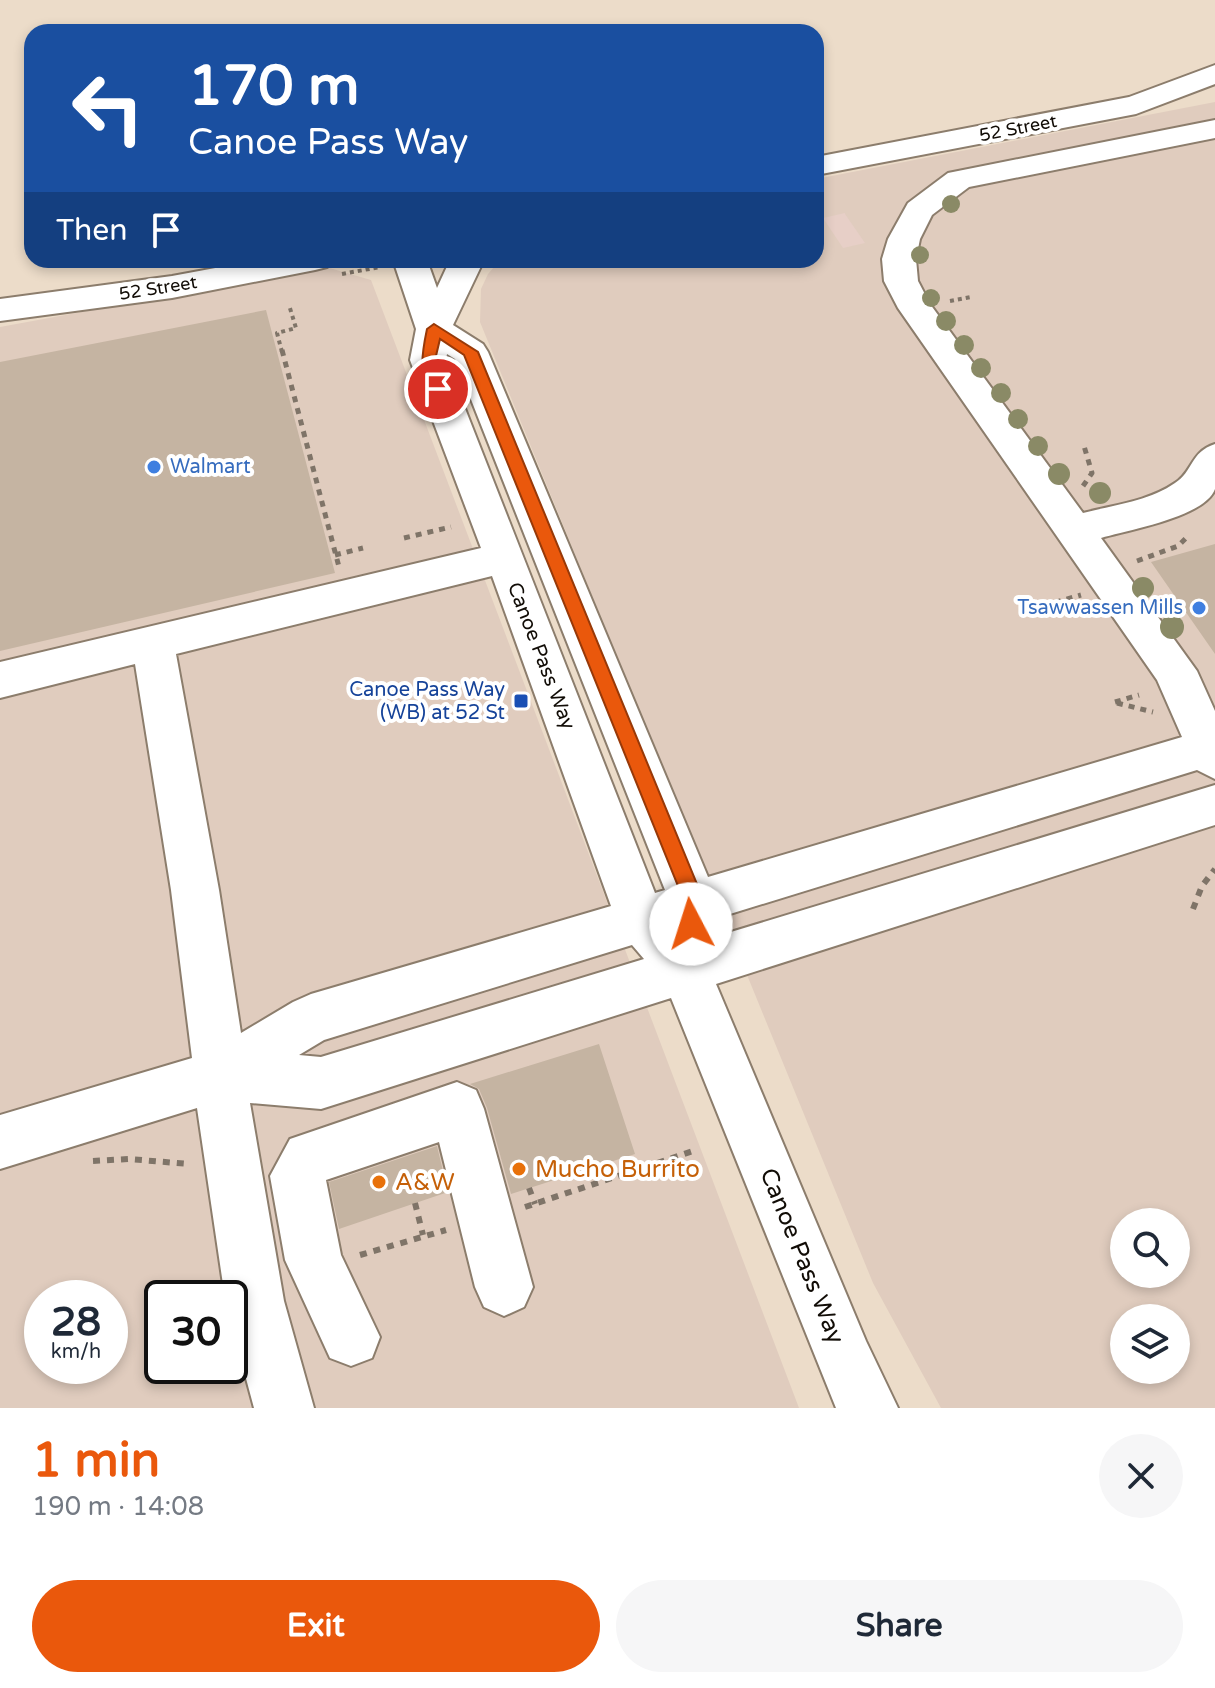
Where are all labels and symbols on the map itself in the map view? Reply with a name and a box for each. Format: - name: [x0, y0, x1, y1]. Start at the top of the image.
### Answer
- street label: 52 Street: [977, 110, 1059, 146]
- street label: 52 Street: [117, 271, 199, 305]
- pin: [404, 355, 472, 423]
- place label: Walmart: [170, 455, 251, 479]
- marker: Walmart: [145, 458, 163, 476]
- street label: Canoe Pass Way: [502, 579, 580, 733]
- place label: Tsawwassen Mills: [1017, 596, 1183, 620]
- marker: Tsawwassen Mills: [1190, 599, 1208, 617]
- place label: Canoe Pass Way (WB) at 52 St: [349, 678, 505, 725]
- marker: Canoe Pass Way (WB) at 52 St: [512, 692, 530, 710]
- position arrow: [649, 882, 733, 966]
- place label: Mucho Burrito: [535, 1155, 700, 1184]
- marker: Mucho Burrito: [510, 1160, 528, 1178]
- street label: Canoe Pass Way: [754, 1164, 850, 1348]
- place label: A&W: [395, 1168, 455, 1197]
- marker: A&W: [370, 1173, 388, 1191]
- speed limit sign: 30: [144, 1280, 248, 1384]

